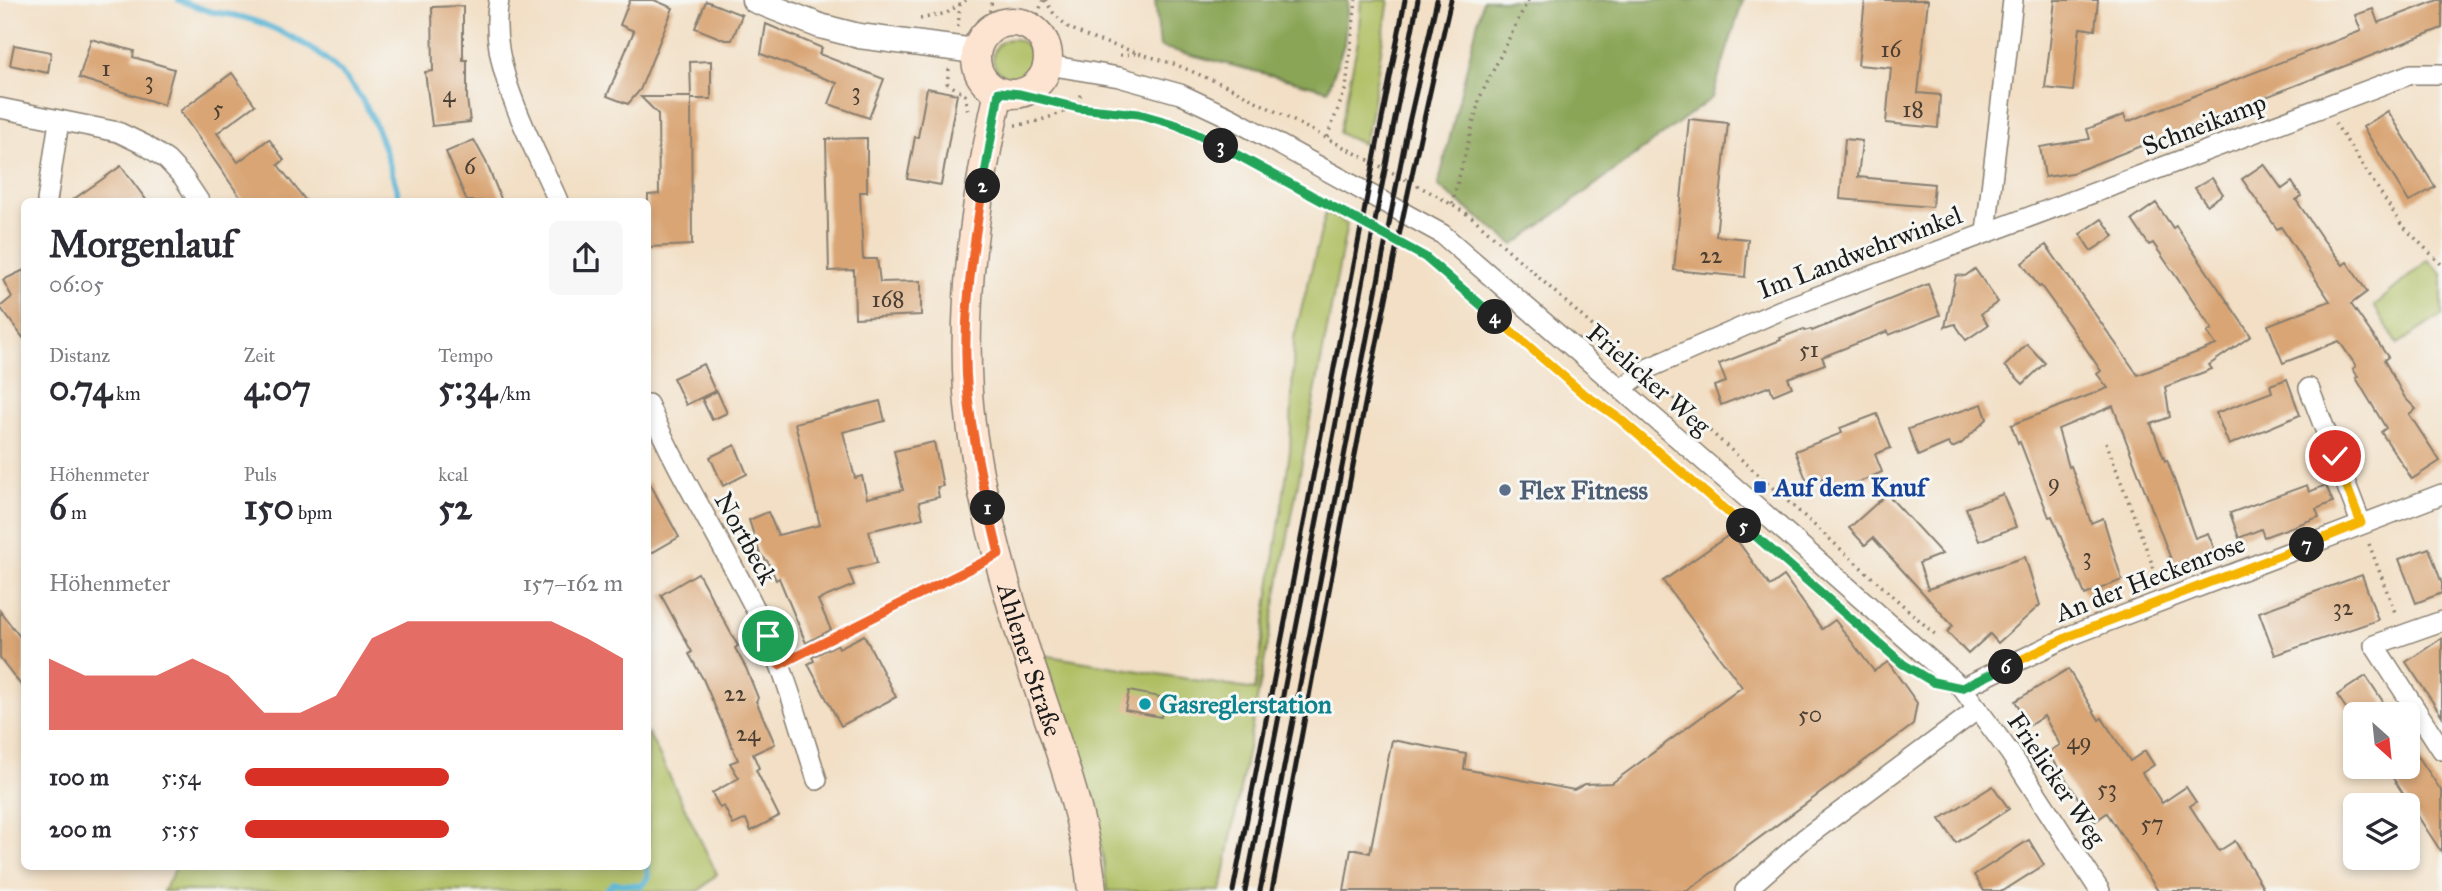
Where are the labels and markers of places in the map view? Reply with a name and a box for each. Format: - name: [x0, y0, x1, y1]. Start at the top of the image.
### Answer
- pin: 3: [1204, 128, 1238, 164]
- pin: 2: [965, 168, 1000, 204]
- pin: 4: [1478, 300, 1512, 334]
- pin: [2305, 426, 2365, 486]
- place label: Auf dem Knuf: [1772, 471, 1930, 503]
- place label: Flex Fitness: [1519, 474, 1648, 506]
- marker: Auf dem Knuf: [1752, 479, 1768, 495]
- marker: Flex Fitness: [1497, 482, 1513, 498]
- pin: 1: [970, 490, 1006, 526]
- pin: 5: [1726, 508, 1762, 544]
- pin: 7: [2290, 528, 2324, 562]
- pin: [738, 606, 798, 666]
- pin: 6: [1988, 650, 2024, 684]
- place label: Gasreglerstation: [1159, 688, 1332, 721]
- marker: Gasreglerstation: [1137, 696, 1153, 712]

